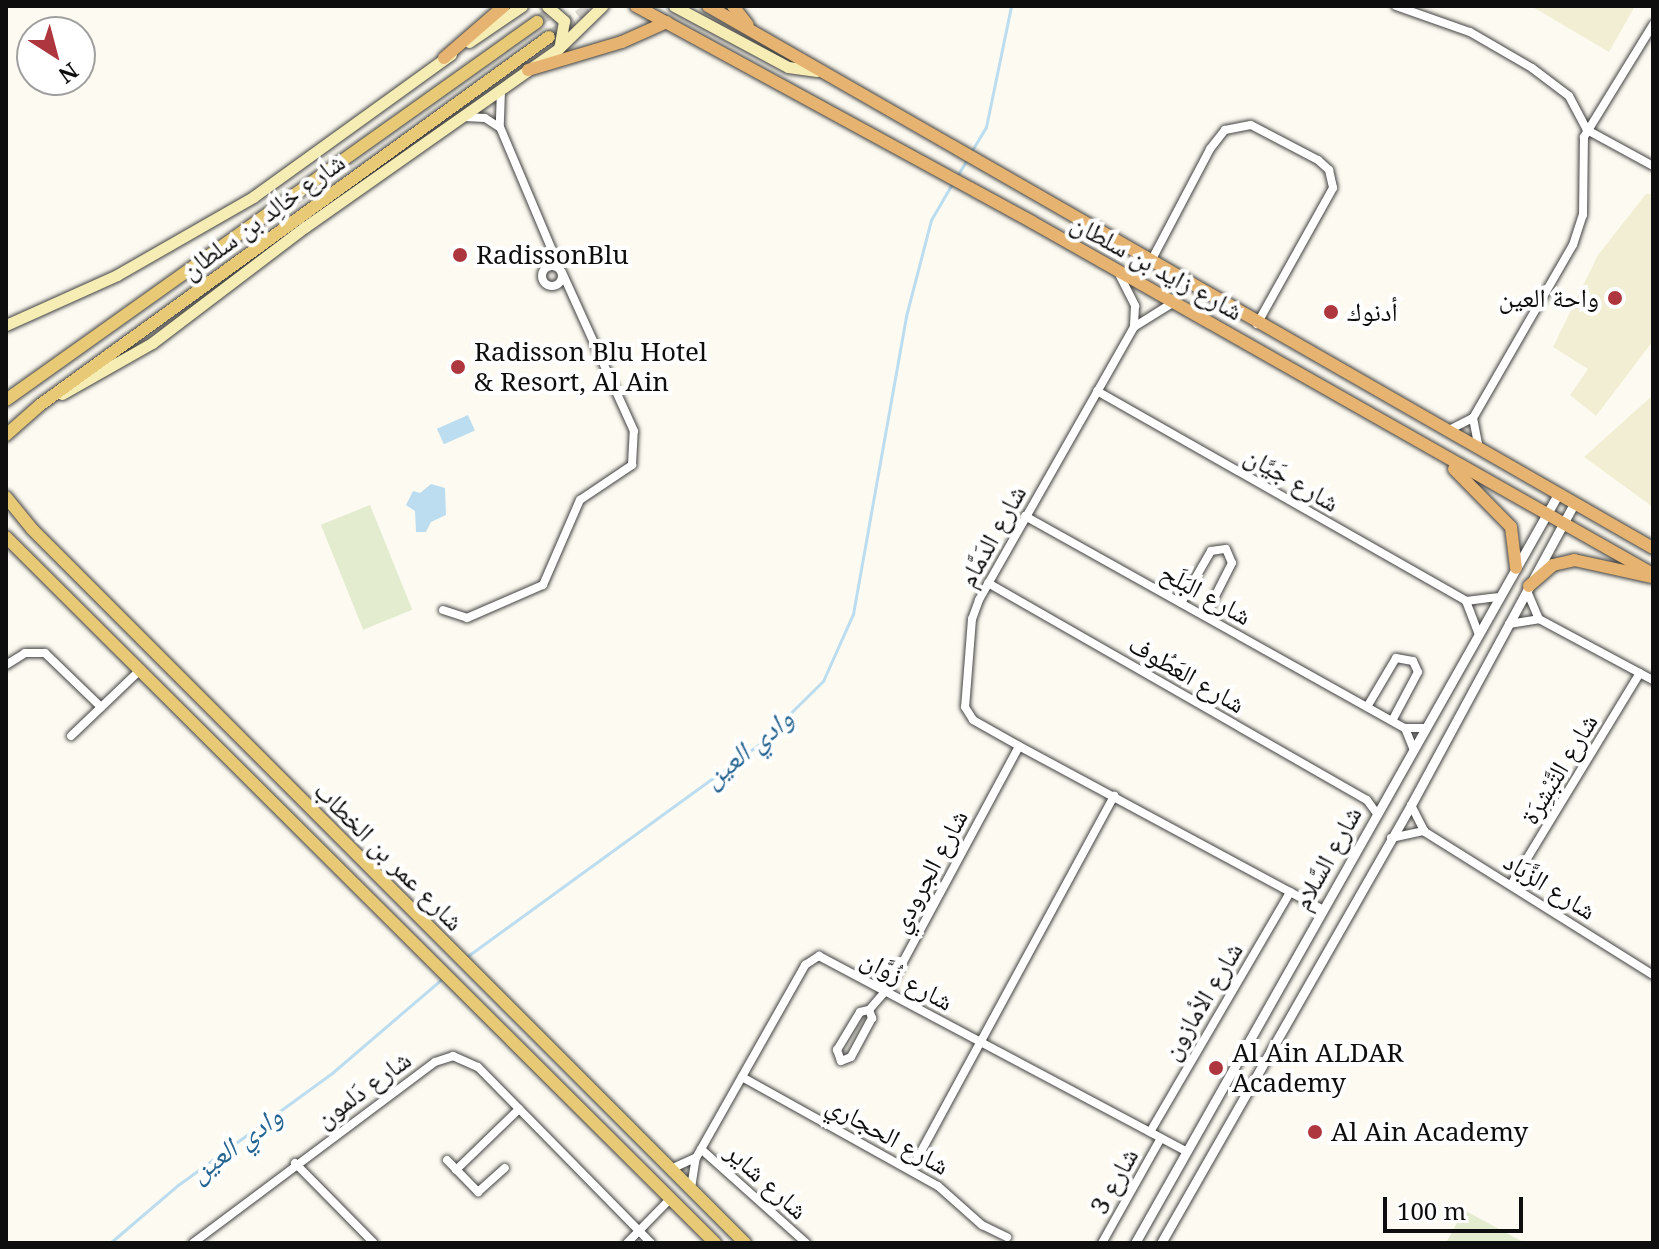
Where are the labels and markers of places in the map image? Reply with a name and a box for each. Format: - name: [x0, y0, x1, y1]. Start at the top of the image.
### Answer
- place label: RadissonBlu: [476, 239, 629, 271]
- marker: RadissonBlu: [451, 246, 469, 264]
- place label: واحة العين: [1499, 282, 1599, 314]
- marker: واحة العين: [1606, 289, 1624, 307]
- place label: أدنوك: [1347, 296, 1398, 328]
- marker: أدنوك: [1322, 303, 1340, 321]
- place label: Radisson Blu Hotel & Resort, Al Ain: [474, 336, 707, 398]
- marker: Radisson Blu Hotel & Resort, Al Ain: [449, 358, 467, 376]
- place label: Al Ain ALDAR Academy: [1232, 1037, 1404, 1098]
- marker: Al Ain ALDAR Academy: [1207, 1059, 1225, 1077]
- place label: Al Ain Academy: [1331, 1116, 1528, 1148]
- marker: Al Ain Academy: [1306, 1123, 1324, 1141]

